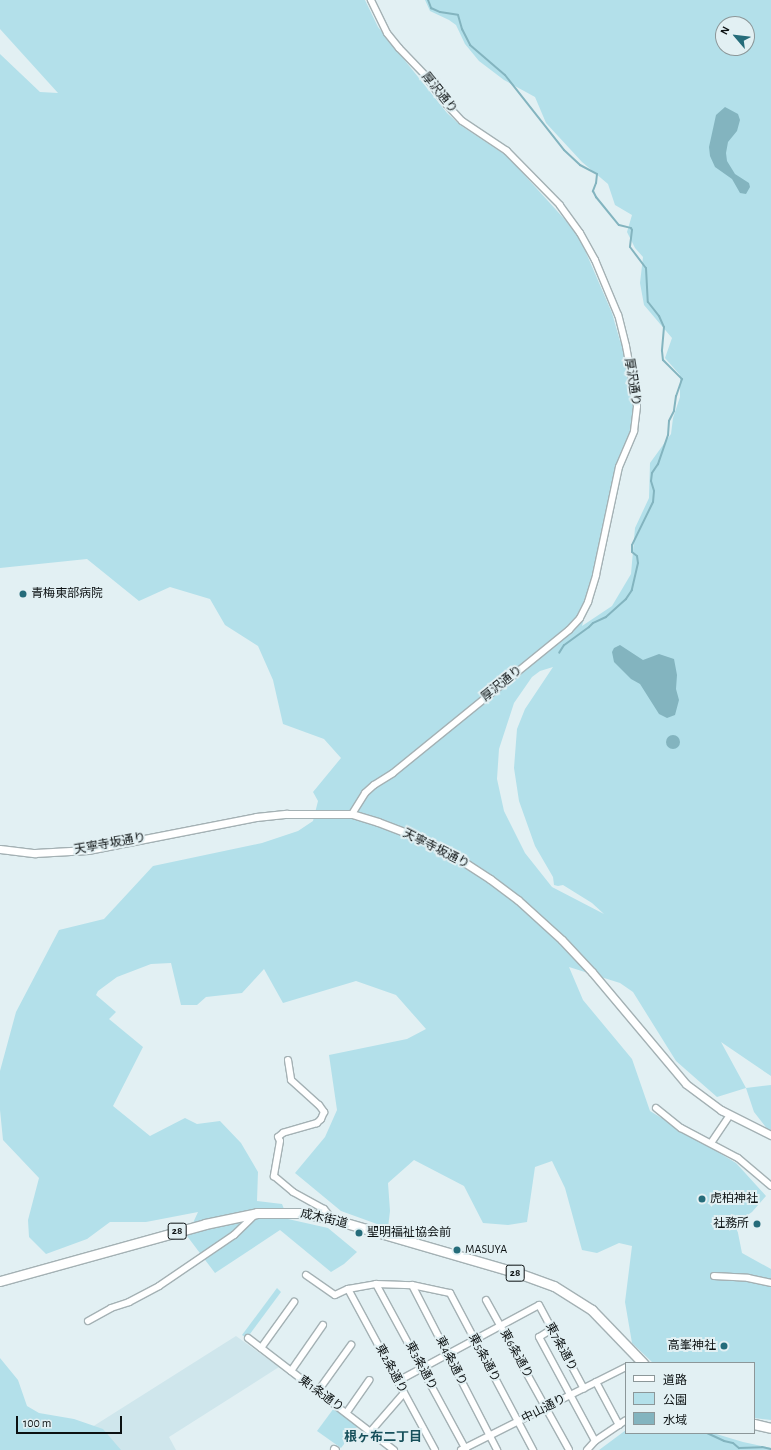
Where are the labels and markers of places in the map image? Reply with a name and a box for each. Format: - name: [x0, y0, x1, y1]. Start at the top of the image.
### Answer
- place label: 青梅東部病院: [31, 587, 103, 601]
- marker: 青梅東部病院: [18, 589, 28, 599]
- place label: 虎柏神社: [710, 1192, 758, 1206]
- marker: 虎柏神社: [697, 1194, 707, 1204]
- place label: 社務所: [713, 1217, 749, 1231]
- marker: 社務所: [752, 1219, 762, 1229]
- place label: 聖明福祉協会前: [367, 1226, 451, 1240]
- marker: 聖明福祉協会前: [354, 1228, 364, 1238]
- place label: MASUYA: [465, 1243, 507, 1257]
- marker: MASUYA: [452, 1245, 462, 1255]
- place label: 高峯神社: [668, 1339, 716, 1353]
- marker: 高峯神社: [719, 1341, 729, 1351]

